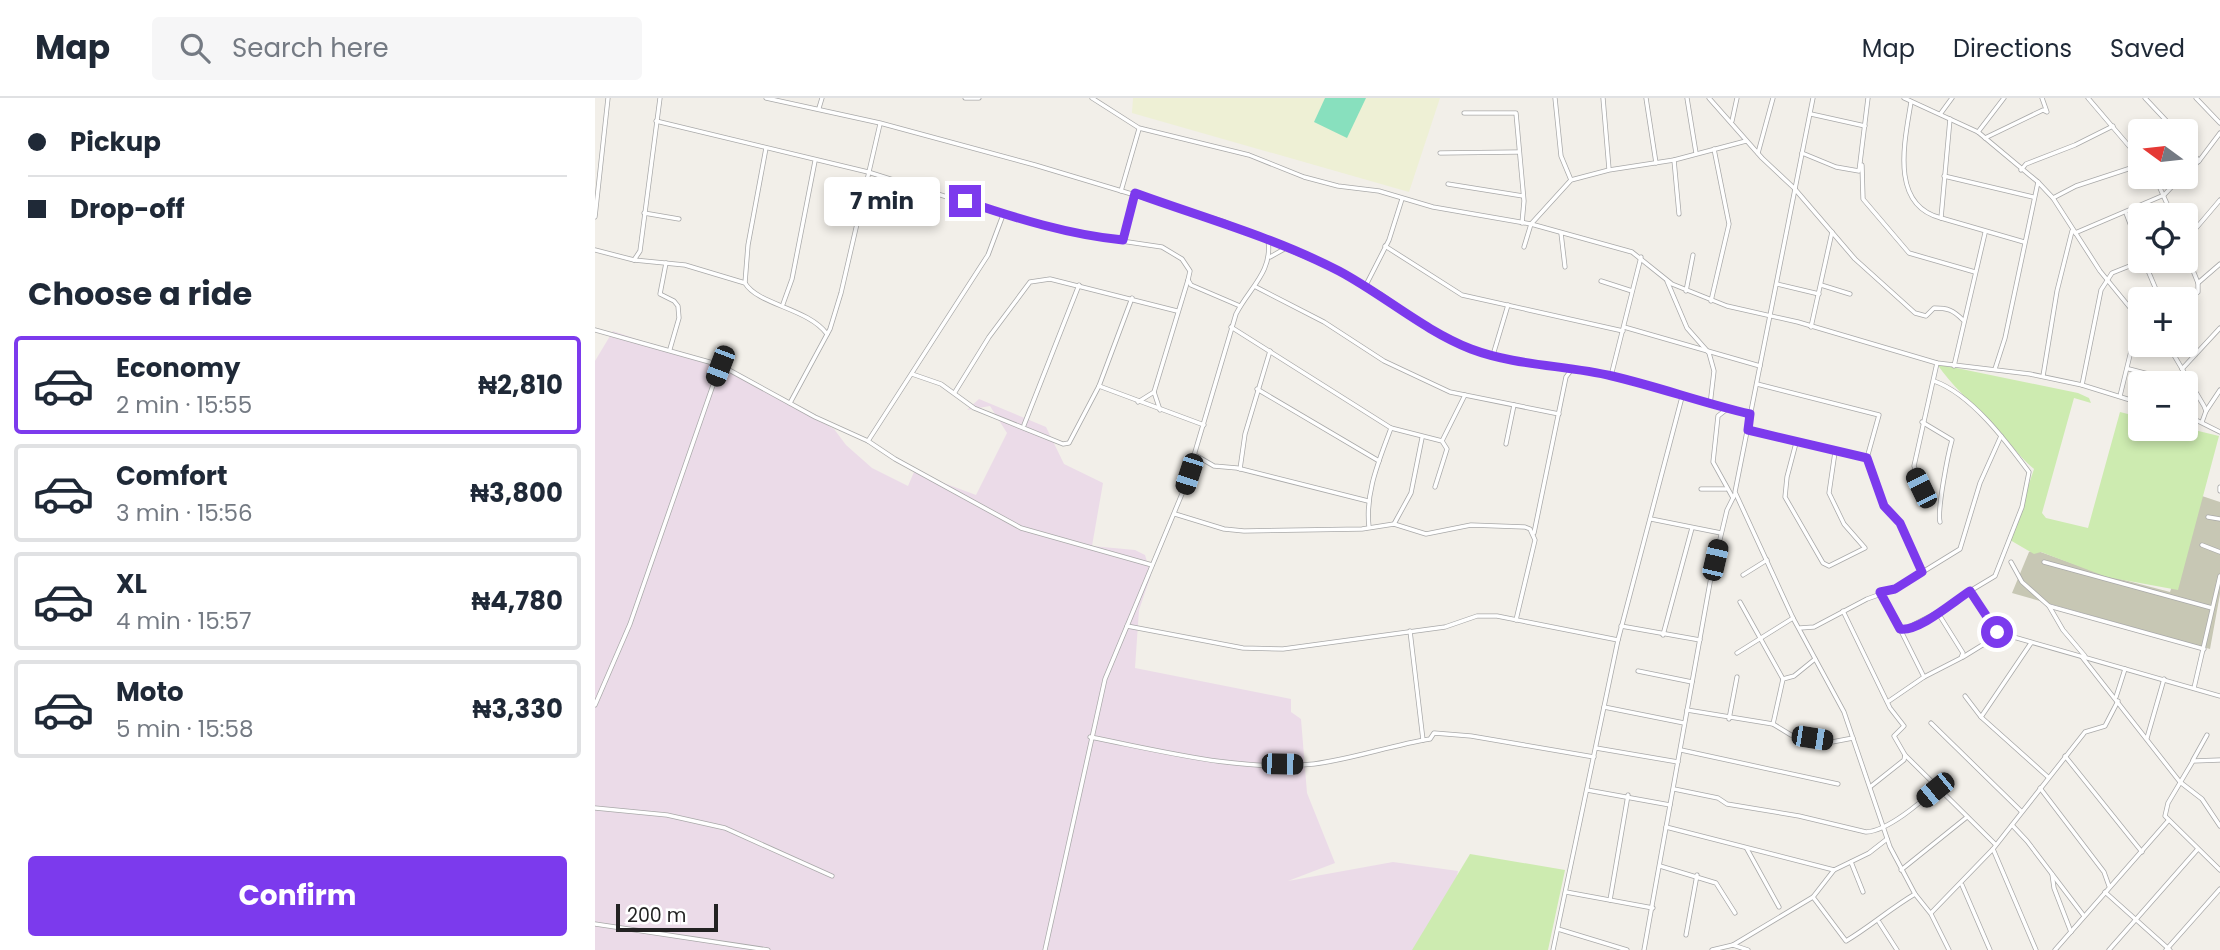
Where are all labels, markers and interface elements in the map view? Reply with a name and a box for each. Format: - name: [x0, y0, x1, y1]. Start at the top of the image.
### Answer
- search box: [152, 17, 642, 80]
- text: Map: [35, 24, 110, 71]
- icon: search: [176, 29, 214, 67]
- text: Search here: [232, 30, 389, 66]
- text: Map: [1862, 32, 1915, 65]
- text: Directions: [1953, 32, 2072, 65]
- text: Saved: [2110, 32, 2185, 65]
- north arrow: [2128, 119, 2198, 189]
- map controls: [2128, 119, 2198, 441]
- text: Pickup: [70, 124, 161, 160]
- callout: 7 min: [825, 176, 941, 226]
- text: 7 min: [850, 185, 914, 217]
- route end: [949, 185, 981, 217]
- text: Drop-off: [70, 191, 185, 227]
- button: locate: [2128, 203, 2198, 273]
- text: Choose a ride: [28, 271, 252, 316]
- button: +: [2128, 287, 2198, 357]
- car: [703, 343, 738, 389]
- text: Economy: [116, 350, 240, 386]
- icon: car: [32, 354, 95, 417]
- text: ₦2,810: [478, 367, 563, 403]
- button: −: [2128, 371, 2198, 441]
- text: 2 min · 15:55: [116, 389, 252, 421]
- car: [1173, 451, 1206, 497]
- text: Comfort: [116, 458, 228, 494]
- icon: car: [32, 462, 95, 525]
- car: [1903, 465, 1940, 511]
- text: ₦3,800: [470, 475, 563, 511]
- text: 3 min · 15:56: [116, 497, 253, 529]
- car: [1701, 537, 1730, 583]
- text: XL: [116, 566, 147, 602]
- icon: car: [32, 570, 95, 633]
- text: ₦4,780: [471, 583, 563, 619]
- text: 4 min · 15:57: [116, 605, 252, 637]
- route start: [1981, 616, 2013, 648]
- text: Moto: [116, 674, 184, 710]
- icon: car: [32, 678, 95, 741]
- text: ₦3,330: [473, 691, 563, 727]
- text: 5 min · 15:58: [116, 713, 253, 745]
- car: [1790, 724, 1835, 752]
- car: [1261, 753, 1304, 775]
- car: [1913, 769, 1958, 811]
- button: Confirm: [28, 856, 567, 936]
- scale bar: [616, 901, 717, 933]
- text: 200 m: [627, 902, 686, 929]

